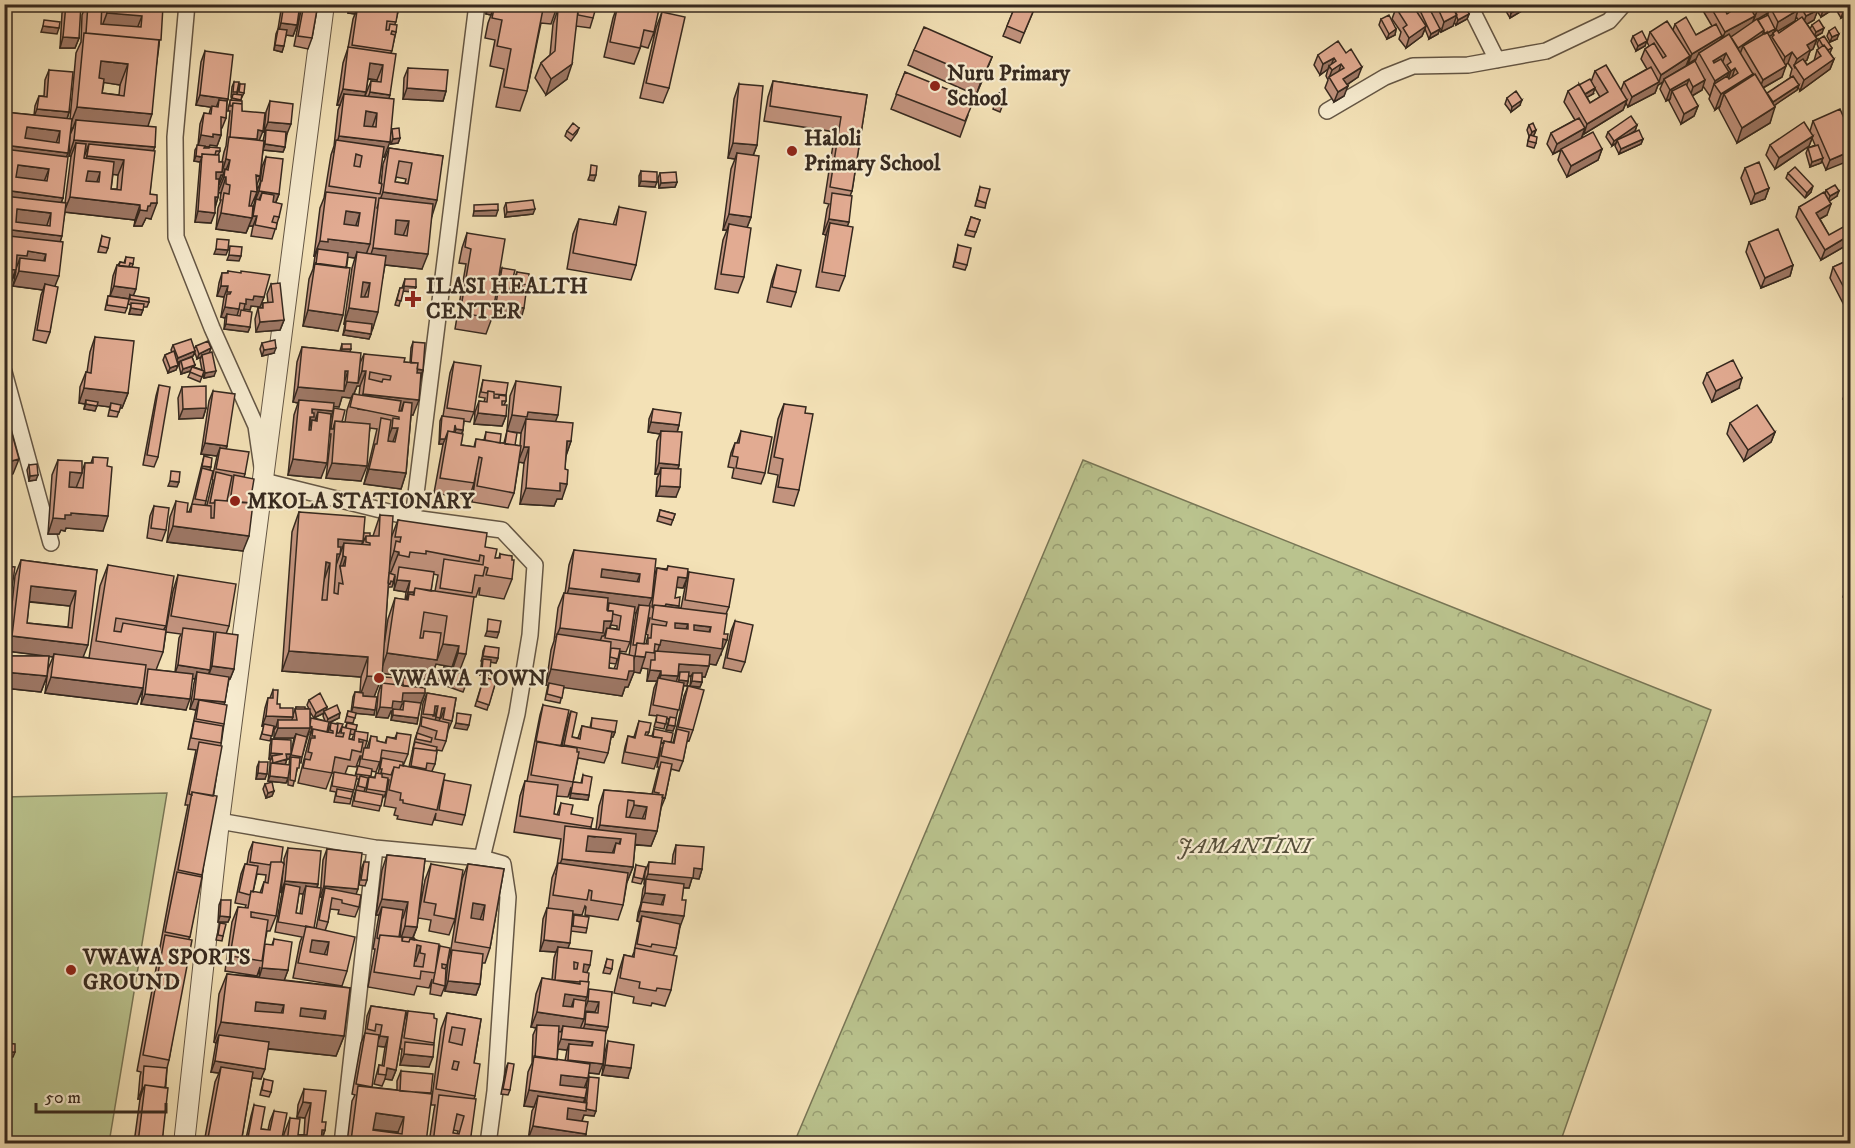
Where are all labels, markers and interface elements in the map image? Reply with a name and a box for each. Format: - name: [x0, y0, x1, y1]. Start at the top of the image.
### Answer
- place label: Nuru Primary School: [947, 60, 1070, 112]
- marker: Nuru Primary School: [928, 79, 942, 93]
- place label: Haloli Primary School: [804, 125, 941, 177]
- marker: Haloli Primary School: [785, 144, 799, 158]
- place label: ILASI HEALTH CENTER: [426, 273, 588, 325]
- marker: ILASI HEALTH CENTER: [404, 290, 422, 308]
- place label: MKOLA STATIONARY: [247, 488, 475, 515]
- marker: MKOLA STATIONARY: [228, 494, 242, 508]
- place label: VWAWA TOWN: [390, 665, 546, 692]
- marker: VWAWA TOWN: [372, 671, 386, 685]
- park label: JAMANTINI: [1177, 833, 1315, 860]
- place label: VWAWA SPORTS GROUND: [82, 944, 251, 996]
- marker: VWAWA SPORTS GROUND: [64, 963, 78, 977]
- scale bar: [36, 1076, 166, 1114]
- text: 50 m: [45, 1087, 81, 1109]

